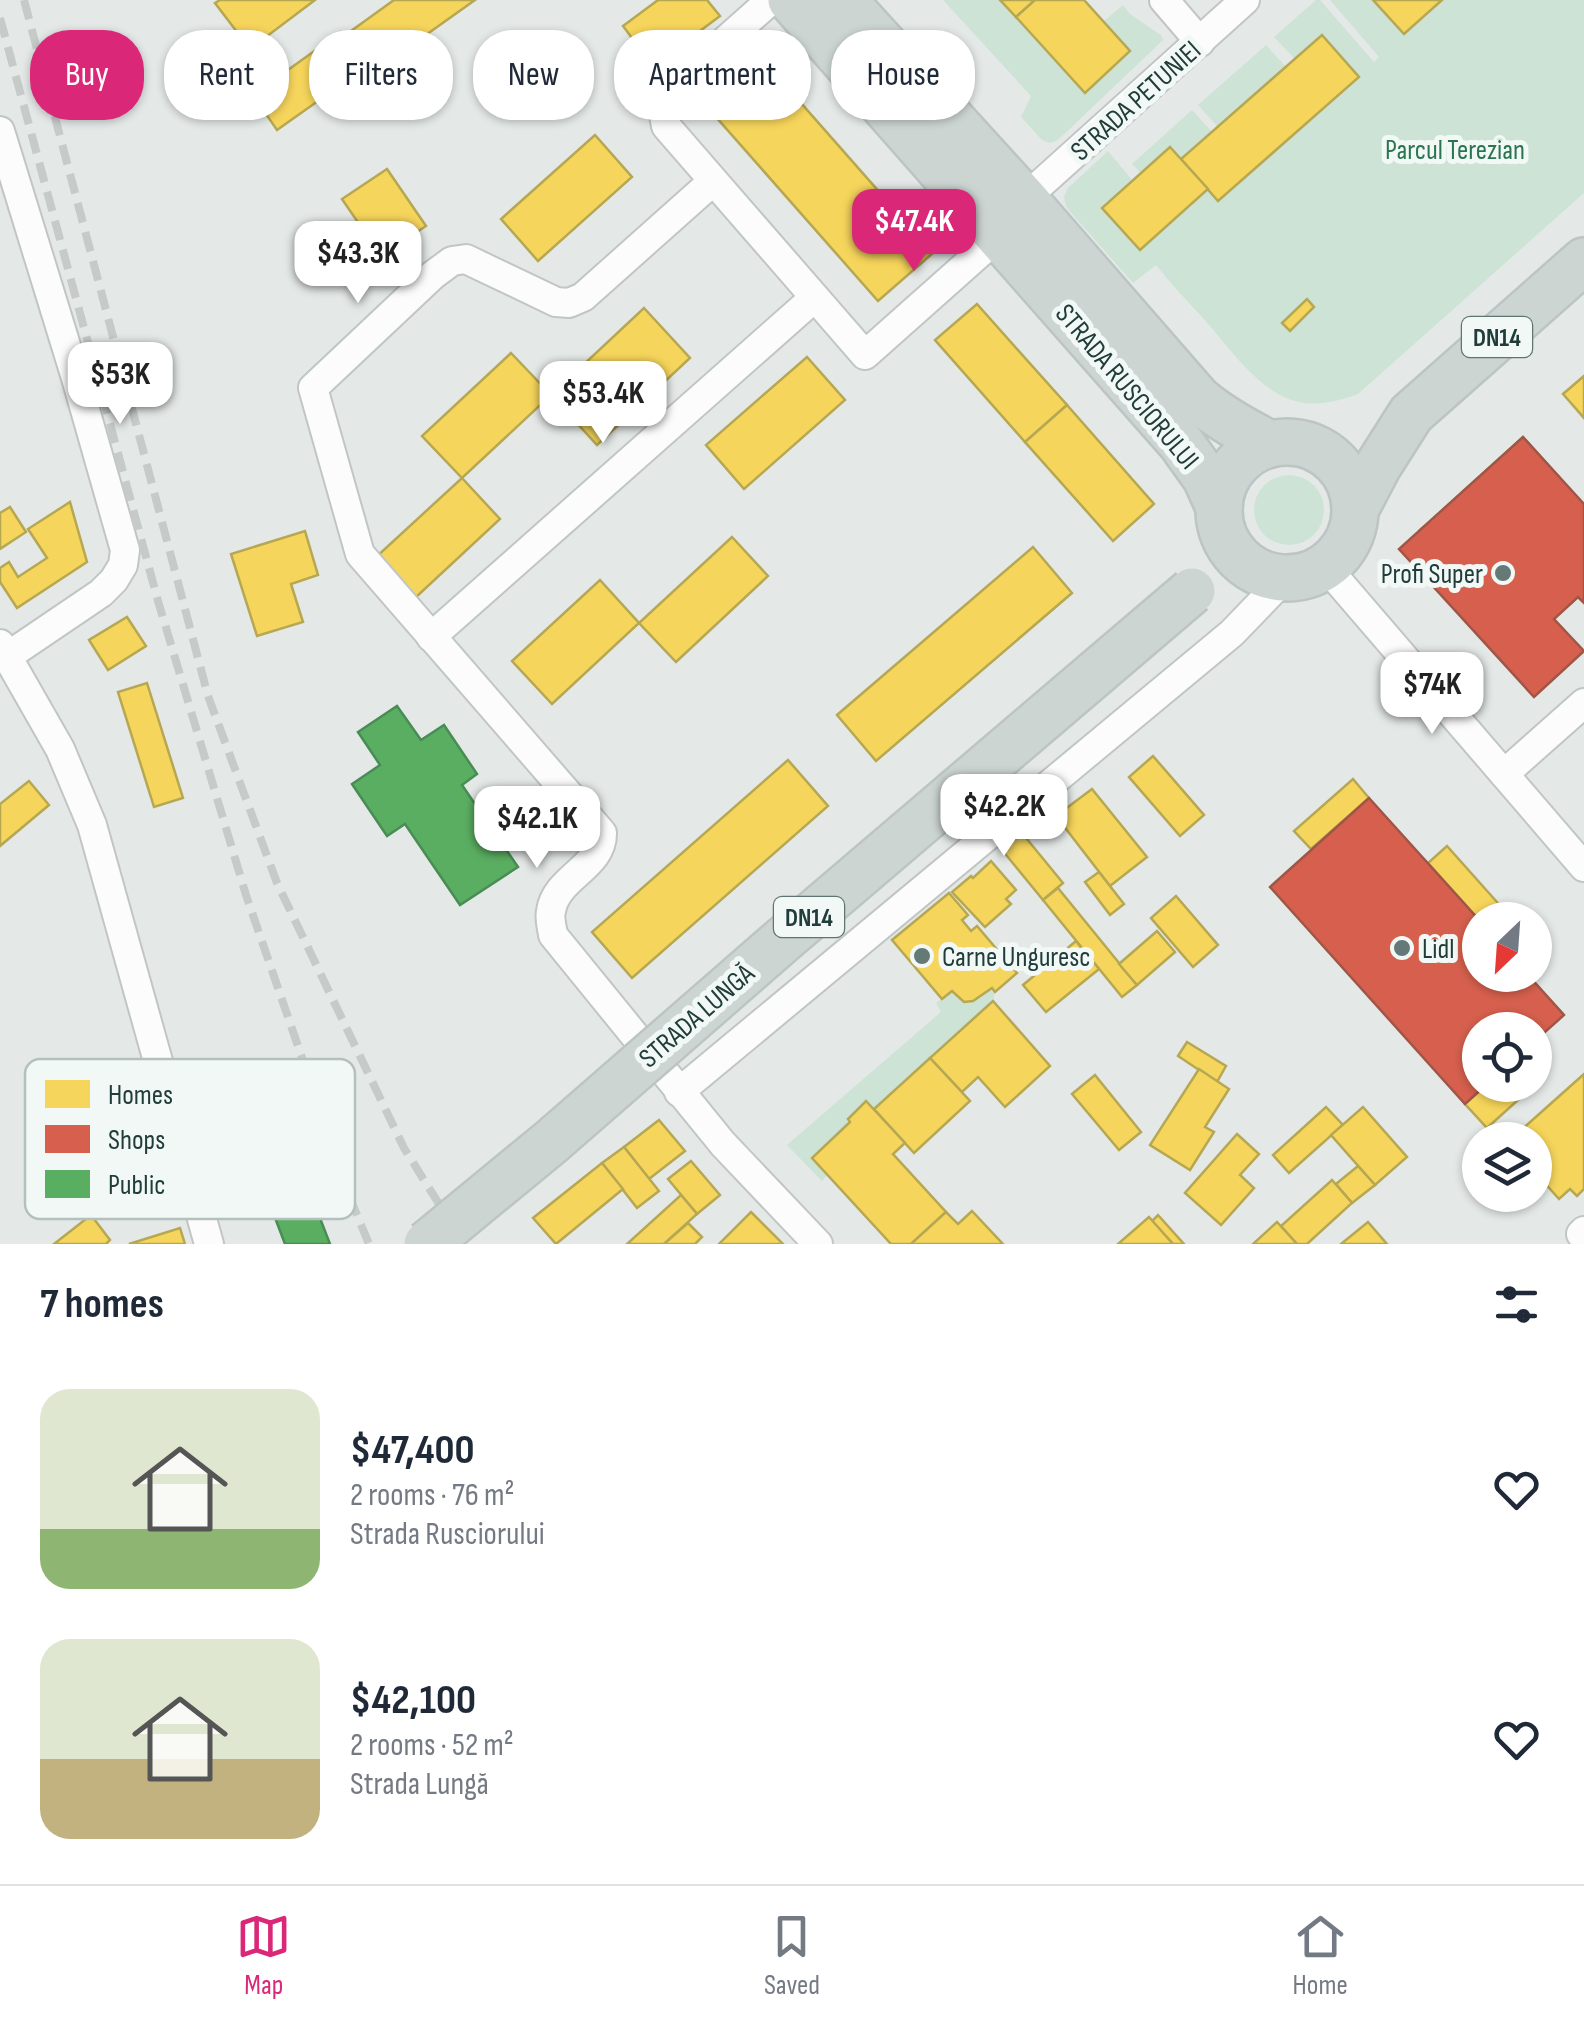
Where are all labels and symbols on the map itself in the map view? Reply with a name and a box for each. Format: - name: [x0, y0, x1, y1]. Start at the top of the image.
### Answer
- street label: STRADA PETUNIEI: [1064, 34, 1208, 168]
- park label: Parcul Terezian: [1385, 134, 1525, 167]
- pin: $47.4K: [833, 189, 995, 274]
- pin: $43.3K: [277, 221, 439, 306]
- street label: STRADA RUSCIORULUI: [1048, 298, 1206, 476]
- road number: DN14: [1462, 317, 1532, 357]
- pin: $53K: [61, 342, 179, 427]
- pin: $53.4K: [522, 361, 684, 446]
- place label: Profi Super: [1381, 558, 1483, 591]
- marker: Profi Super: [1492, 562, 1514, 584]
- pin: $74K: [1373, 652, 1491, 737]
- pin: $42.2K: [923, 774, 1085, 859]
- pin: $42.1K: [456, 786, 618, 871]
- road number: DN14: [774, 897, 844, 937]
- north arrow: [1462, 902, 1552, 992]
- place label: Lidl: [1422, 933, 1454, 966]
- marker: Lidl: [1391, 937, 1413, 959]
- place label: Carne Unguresc: [942, 941, 1090, 974]
- marker: Carne Unguresc: [911, 945, 933, 967]
- street label: STRADA LUNGĂ: [633, 957, 762, 1075]
- legend: [25, 1059, 355, 1219]
- text: Homes: [108, 1079, 173, 1112]
- text: Shops: [108, 1124, 165, 1157]
- text: Public: [108, 1169, 165, 1202]

